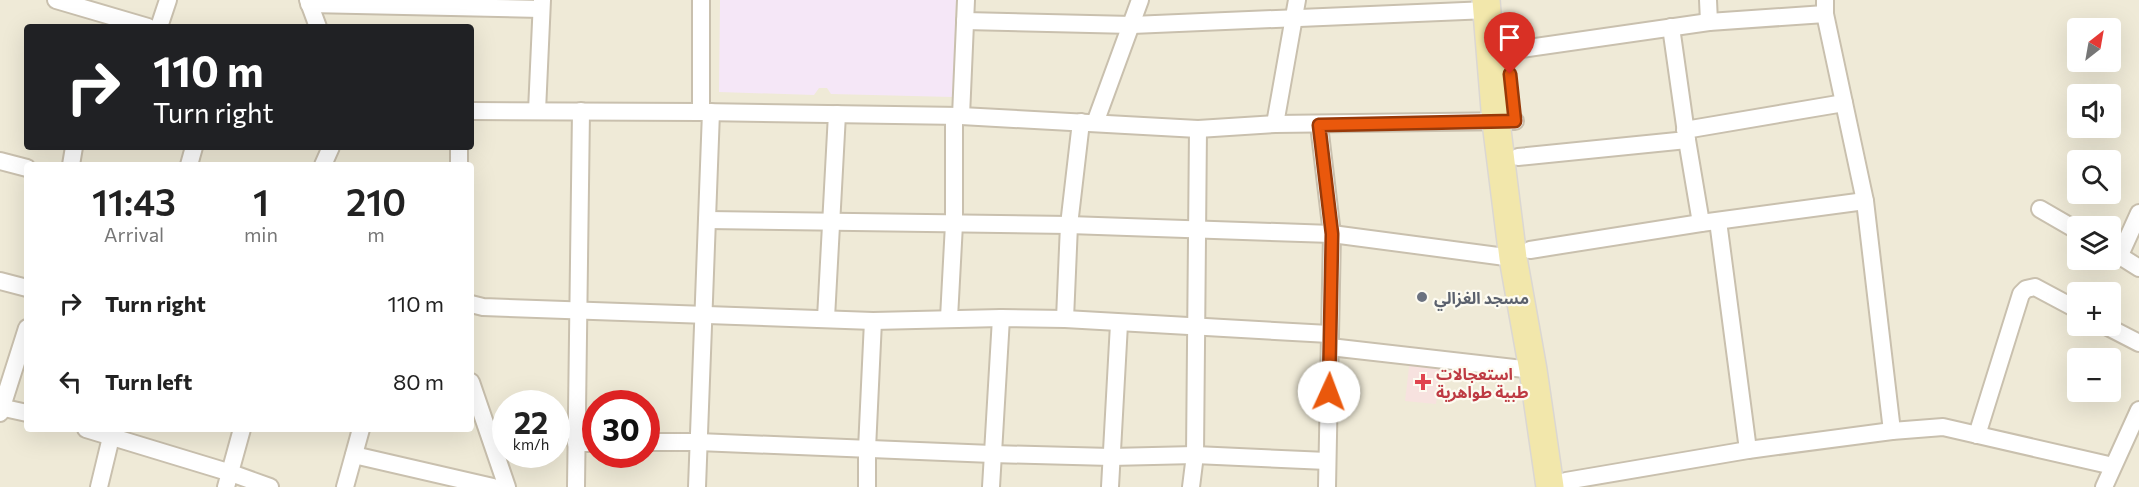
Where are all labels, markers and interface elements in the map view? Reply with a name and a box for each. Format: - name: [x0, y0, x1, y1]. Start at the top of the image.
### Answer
- pin: [1484, 12, 1535, 74]
- north arrow: [2067, 18, 2121, 72]
- map controls: [2067, 18, 2121, 402]
- icon: arrive: [1493, 21, 1526, 54]
- text: 110 m: [153, 44, 264, 96]
- icon: right: [54, 48, 132, 126]
- button: sound: [2067, 84, 2121, 138]
- text: Turn right: [153, 96, 273, 129]
- button: search: [2067, 150, 2121, 204]
- text: 11:43: [92, 179, 176, 223]
- text: 1: [253, 179, 269, 223]
- text: 210: [346, 179, 406, 223]
- button: layers: [2067, 216, 2121, 270]
- text: Arrival: [104, 222, 164, 246]
- text: min: [244, 222, 278, 246]
- text: m: [367, 222, 385, 246]
- button: +: [2067, 282, 2121, 336]
- icon: right: [54, 287, 87, 320]
- place label: مسجد الغزالي: [1434, 288, 1529, 311]
- text: Turn right: [105, 290, 206, 317]
- text: 110 m: [387, 290, 444, 317]
- marker: مسجد الغزالي: [1415, 290, 1429, 304]
- button: −: [2067, 348, 2121, 402]
- position arrow: [1297, 360, 1361, 424]
- place label: استعجالات طبية طواهرية: [1436, 364, 1529, 402]
- icon: left: [54, 365, 87, 398]
- text: Turn left: [105, 368, 192, 395]
- text: 80 m: [393, 368, 444, 395]
- marker: استعجالات طبية طواهرية: [1414, 373, 1432, 391]
- speed limit sign: 30: [582, 390, 660, 468]
- text: 22: [514, 403, 548, 440]
- text: km/h: [513, 435, 549, 453]

